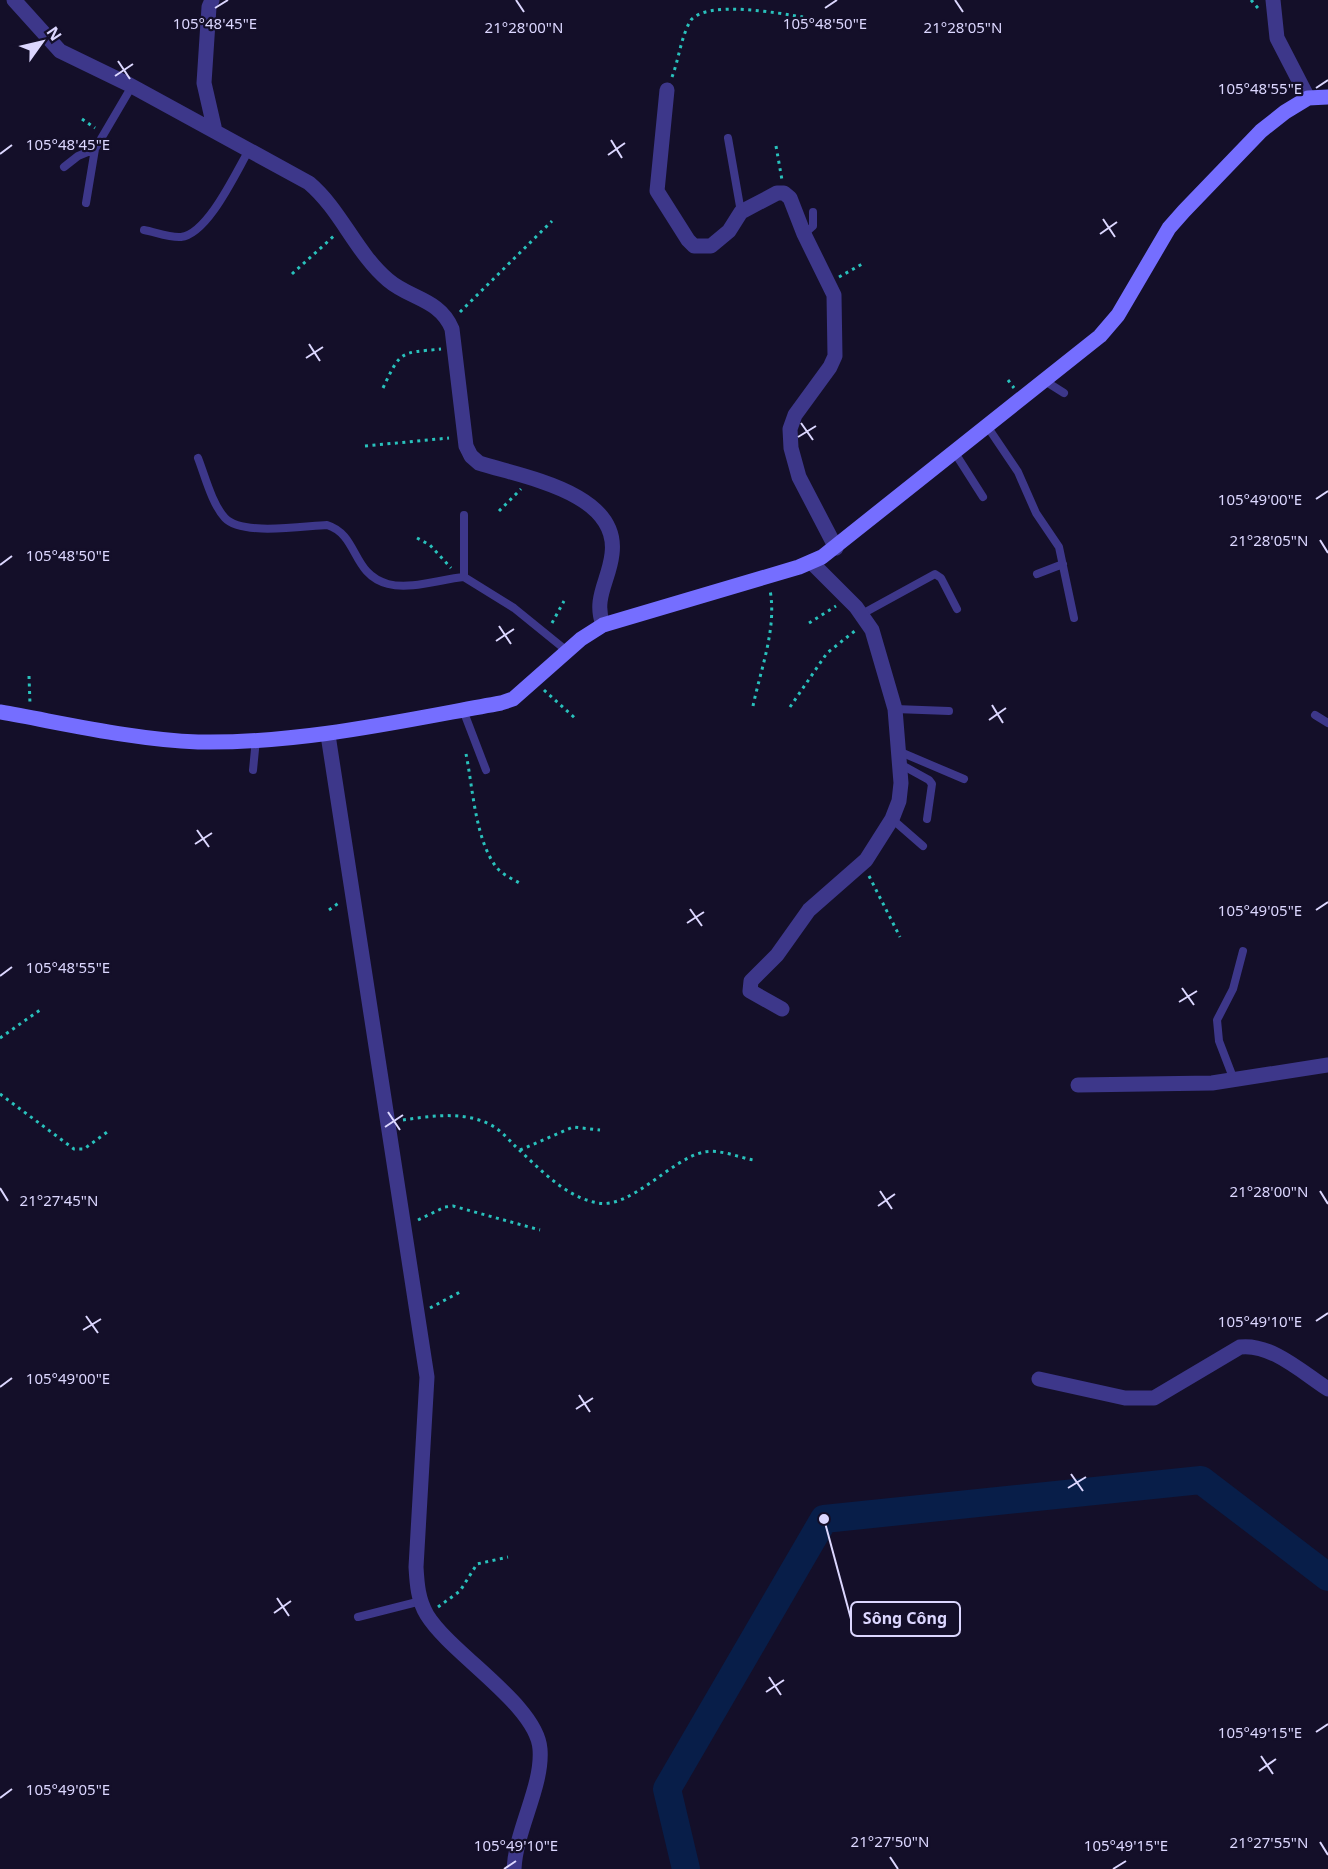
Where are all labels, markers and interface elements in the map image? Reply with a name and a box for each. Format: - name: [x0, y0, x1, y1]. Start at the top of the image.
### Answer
- north arrow: [12, 12, 72, 72]
- text: 105°48'45"E: [173, 13, 257, 33]
- text: 105°48'50"E: [783, 13, 867, 33]
- text: 21°28'00"N: [485, 17, 563, 37]
- text: 21°28'05"N: [924, 17, 1002, 37]
- text: N: [42, 22, 67, 45]
- text: 105°48'55"E: [1218, 78, 1302, 98]
- text: 105°48'45"E: [26, 134, 110, 154]
- text: 105°49'00"E: [1218, 489, 1302, 509]
- text: 21°28'05"N: [1230, 530, 1308, 550]
- text: 105°48'50"E: [26, 545, 110, 565]
- text: 105°49'05"E: [1218, 900, 1302, 920]
- text: 105°48'55"E: [26, 957, 110, 977]
- text: 21°28'00"N: [1230, 1181, 1308, 1201]
- text: 21°27'45"N: [20, 1190, 98, 1210]
- text: 105°49'10"E: [1218, 1311, 1302, 1331]
- text: 105°49'00"E: [26, 1368, 110, 1388]
- callout: Sông Công: [851, 1602, 960, 1636]
- text: Sông Công: [863, 1607, 947, 1629]
- text: 105°49'15"E: [1218, 1722, 1302, 1742]
- text: 105°49'05"E: [26, 1779, 110, 1799]
- text: 21°27'50"N: [851, 1831, 929, 1851]
- text: 21°27'55"N: [1230, 1832, 1308, 1852]
- text: 105°49'10"E: [474, 1835, 558, 1855]
- text: 105°49'15"E: [1084, 1835, 1168, 1855]

